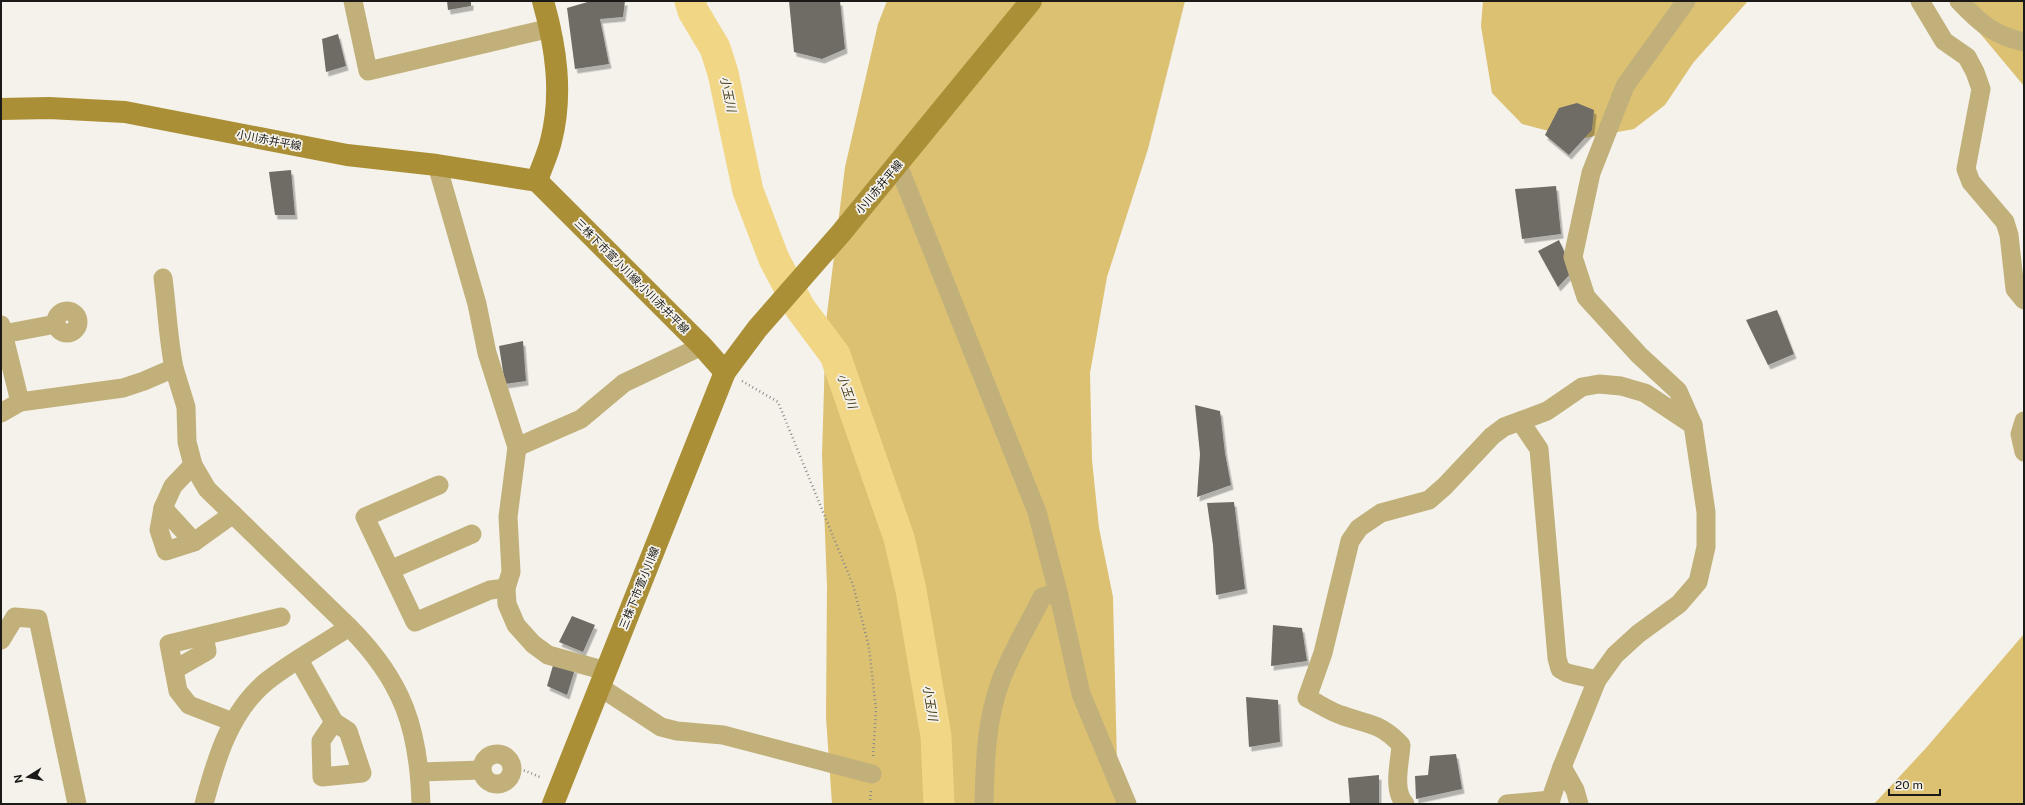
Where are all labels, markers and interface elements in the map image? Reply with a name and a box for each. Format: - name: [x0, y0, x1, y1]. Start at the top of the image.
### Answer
- water label: 小玉川: [717, 75, 739, 115]
- street label: 小川赤井平線: [235, 128, 303, 152]
- street label: 小川赤井平線: [853, 158, 905, 216]
- street label: 三株下市萱小川線;小川赤井平線: [572, 216, 692, 336]
- water label: 小玉川: [835, 372, 860, 412]
- street label: 三株下市萱小川線: [617, 545, 661, 631]
- water label: 小玉川: [920, 684, 940, 724]
- north arrow: [8, 757, 48, 797]
- scale bar: [1889, 771, 1940, 797]
- text: N: [11, 774, 25, 784]
- text: 20 m: [1895, 778, 1923, 792]

